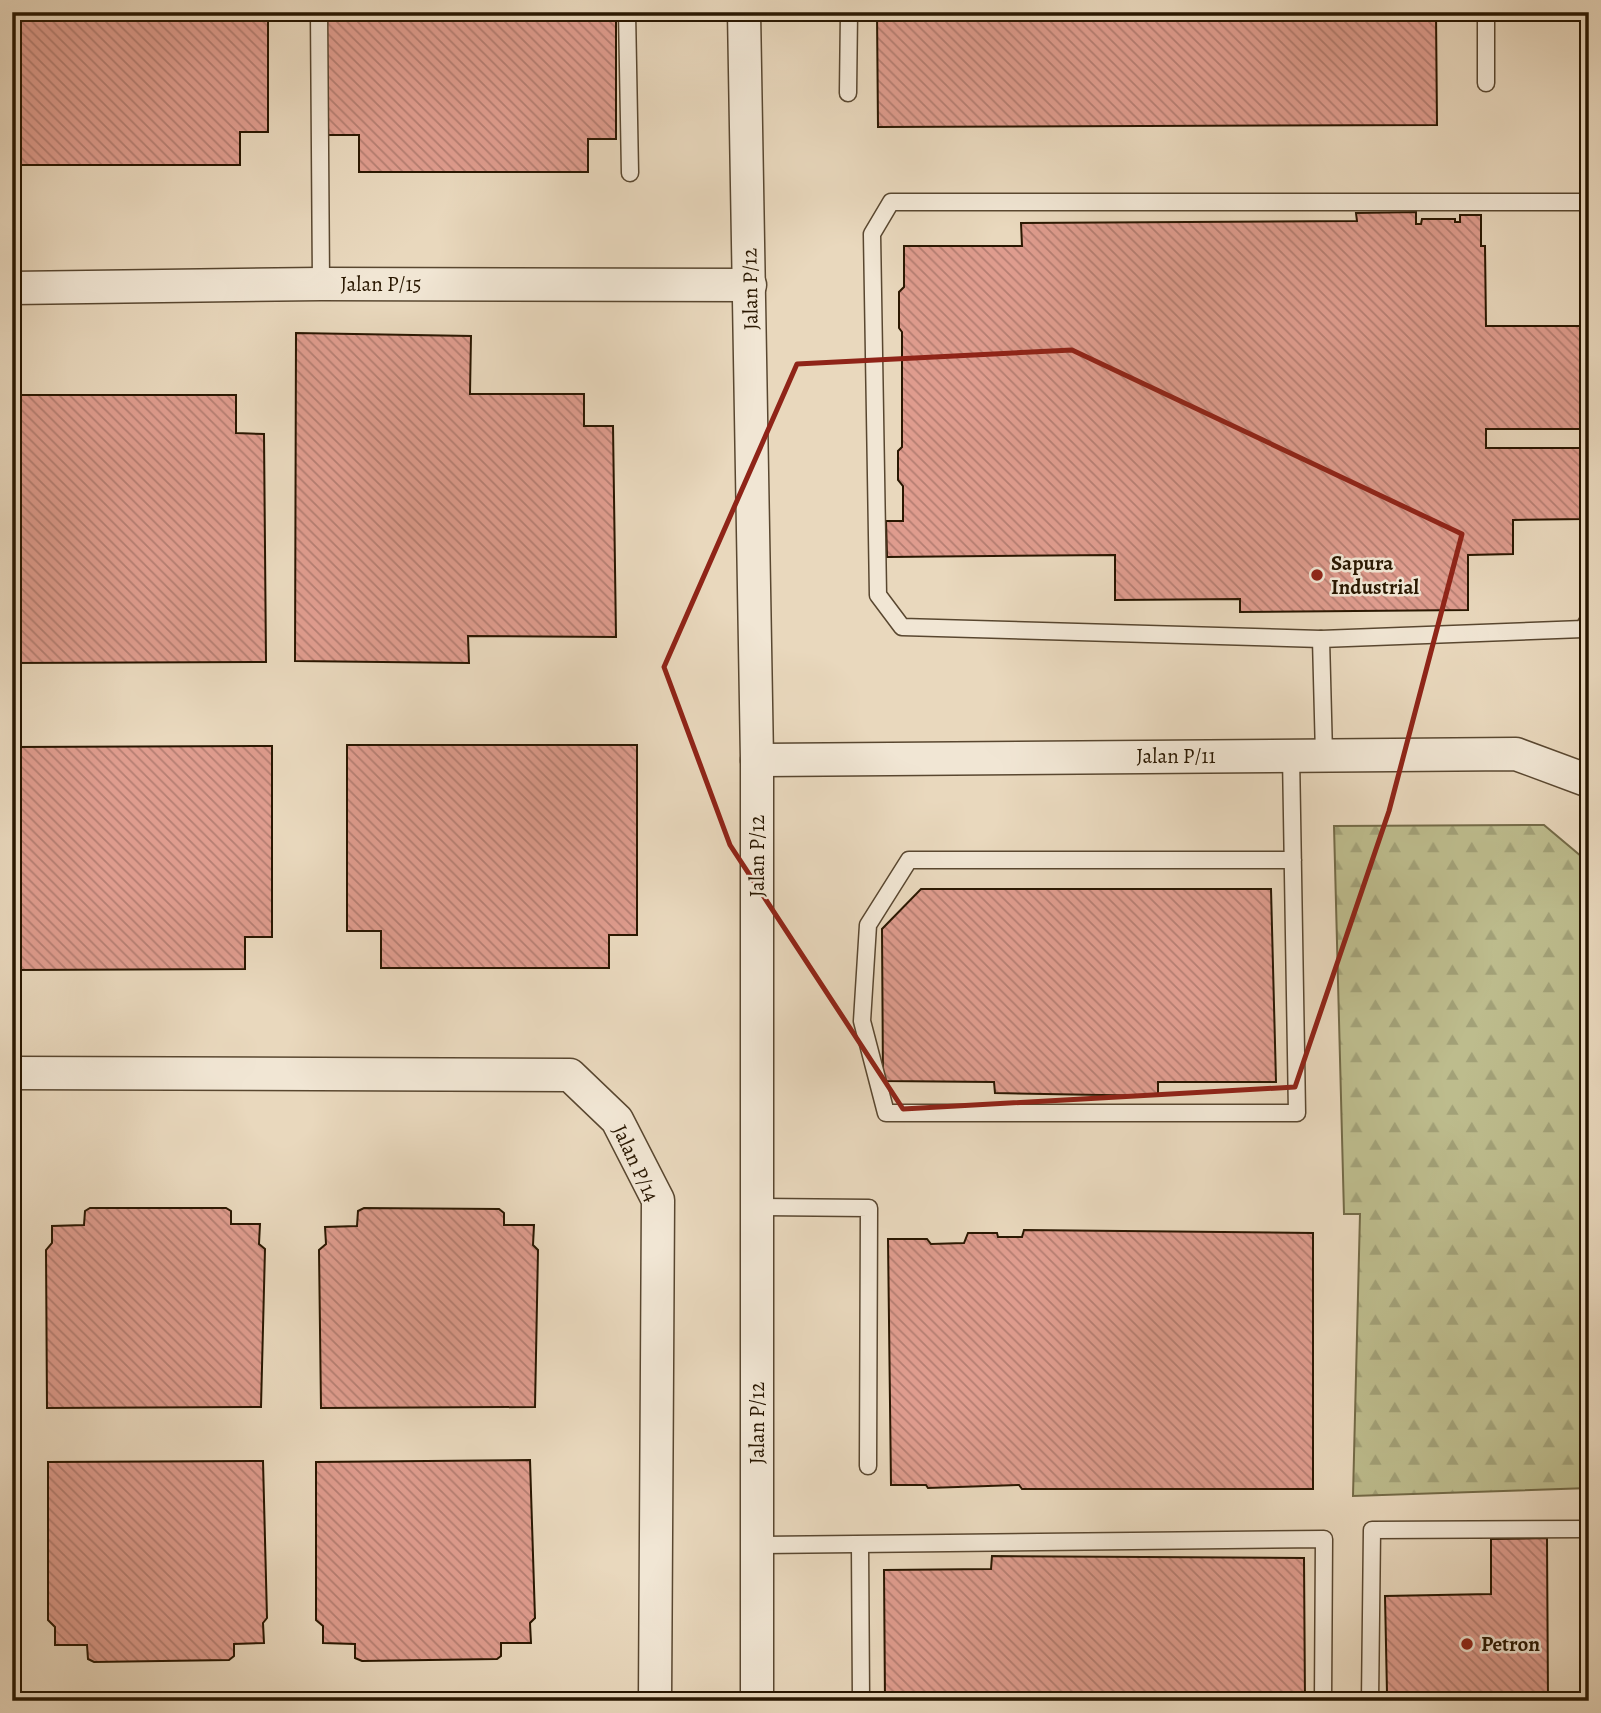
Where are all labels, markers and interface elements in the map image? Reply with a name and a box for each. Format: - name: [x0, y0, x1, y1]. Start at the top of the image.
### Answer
- street label: Jalan P/12: [735, 248, 765, 330]
- street label: Jalan P/15: [340, 270, 422, 298]
- place label: Sapura Industrial: [1331, 549, 1420, 601]
- marker: Sapura Industrial: [1309, 567, 1325, 583]
- street label: Jalan P/11: [1136, 742, 1216, 770]
- street label: Jalan P/12: [743, 815, 771, 897]
- street label: Jalan P/14: [606, 1120, 666, 1206]
- street label: Jalan P/12: [743, 1382, 771, 1464]
- place label: Petron: [1481, 1630, 1540, 1658]
- marker: Petron: [1459, 1636, 1475, 1652]

